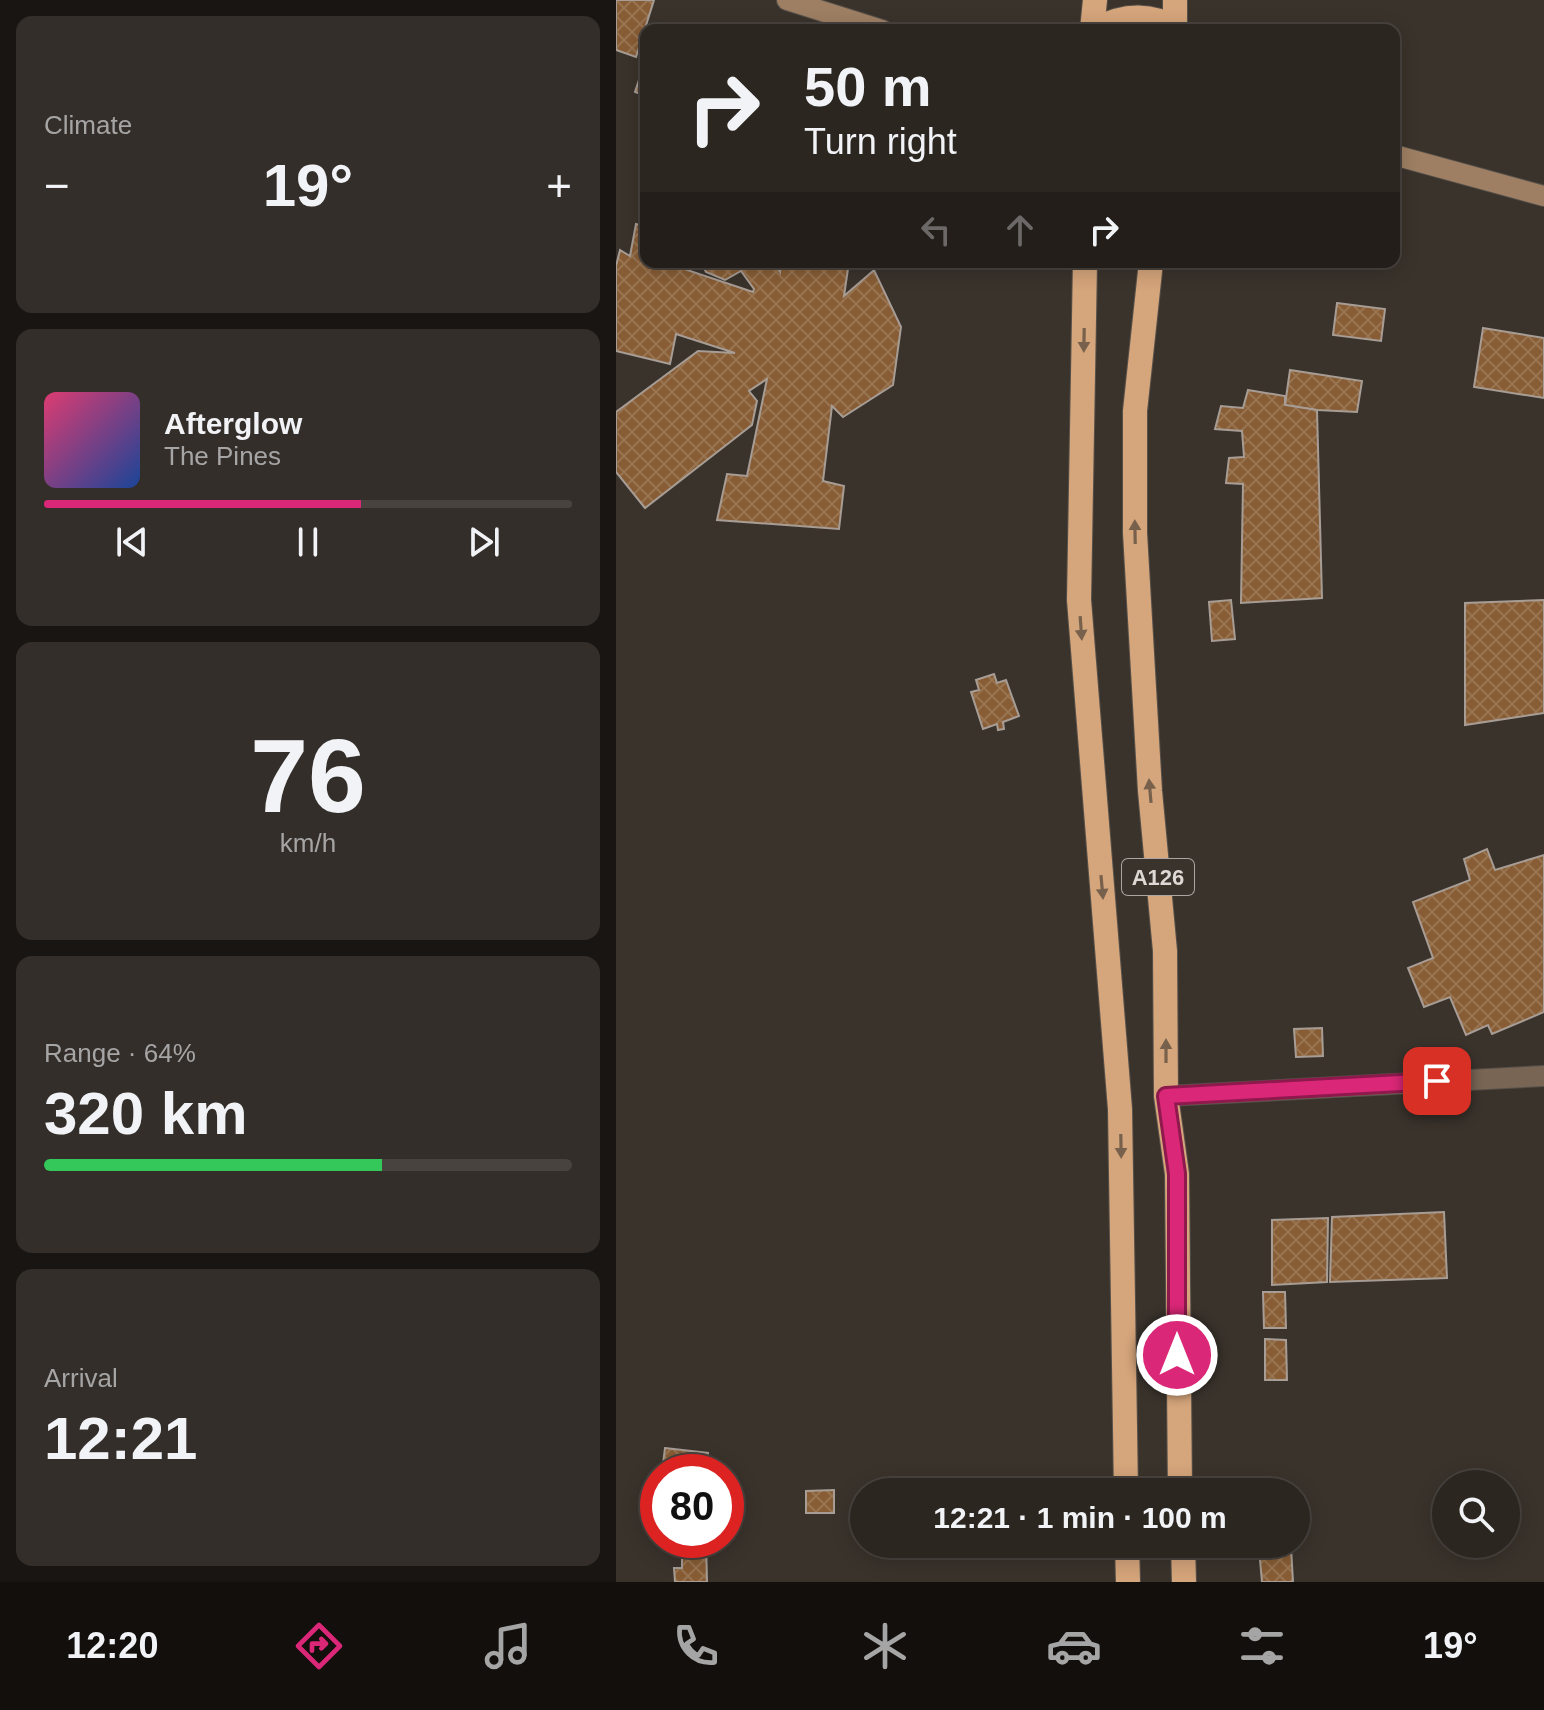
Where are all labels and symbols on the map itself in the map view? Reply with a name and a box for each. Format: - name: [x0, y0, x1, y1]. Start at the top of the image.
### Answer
- one-way arrow: [1077, 328, 1090, 353]
- one-way arrow: [1129, 519, 1142, 544]
- one-way arrow: [1075, 616, 1088, 641]
- one-way arrow: [1143, 778, 1156, 803]
- road number: A126: [1122, 859, 1194, 895]
- one-way arrow: [1096, 875, 1109, 900]
- one-way arrow: [1160, 1038, 1172, 1063]
- pin: [1403, 1047, 1471, 1115]
- one-way arrow: [1115, 1134, 1127, 1159]
- position arrow: [1135, 1313, 1219, 1397]
- speed limit sign: 80: [640, 1454, 744, 1558]

